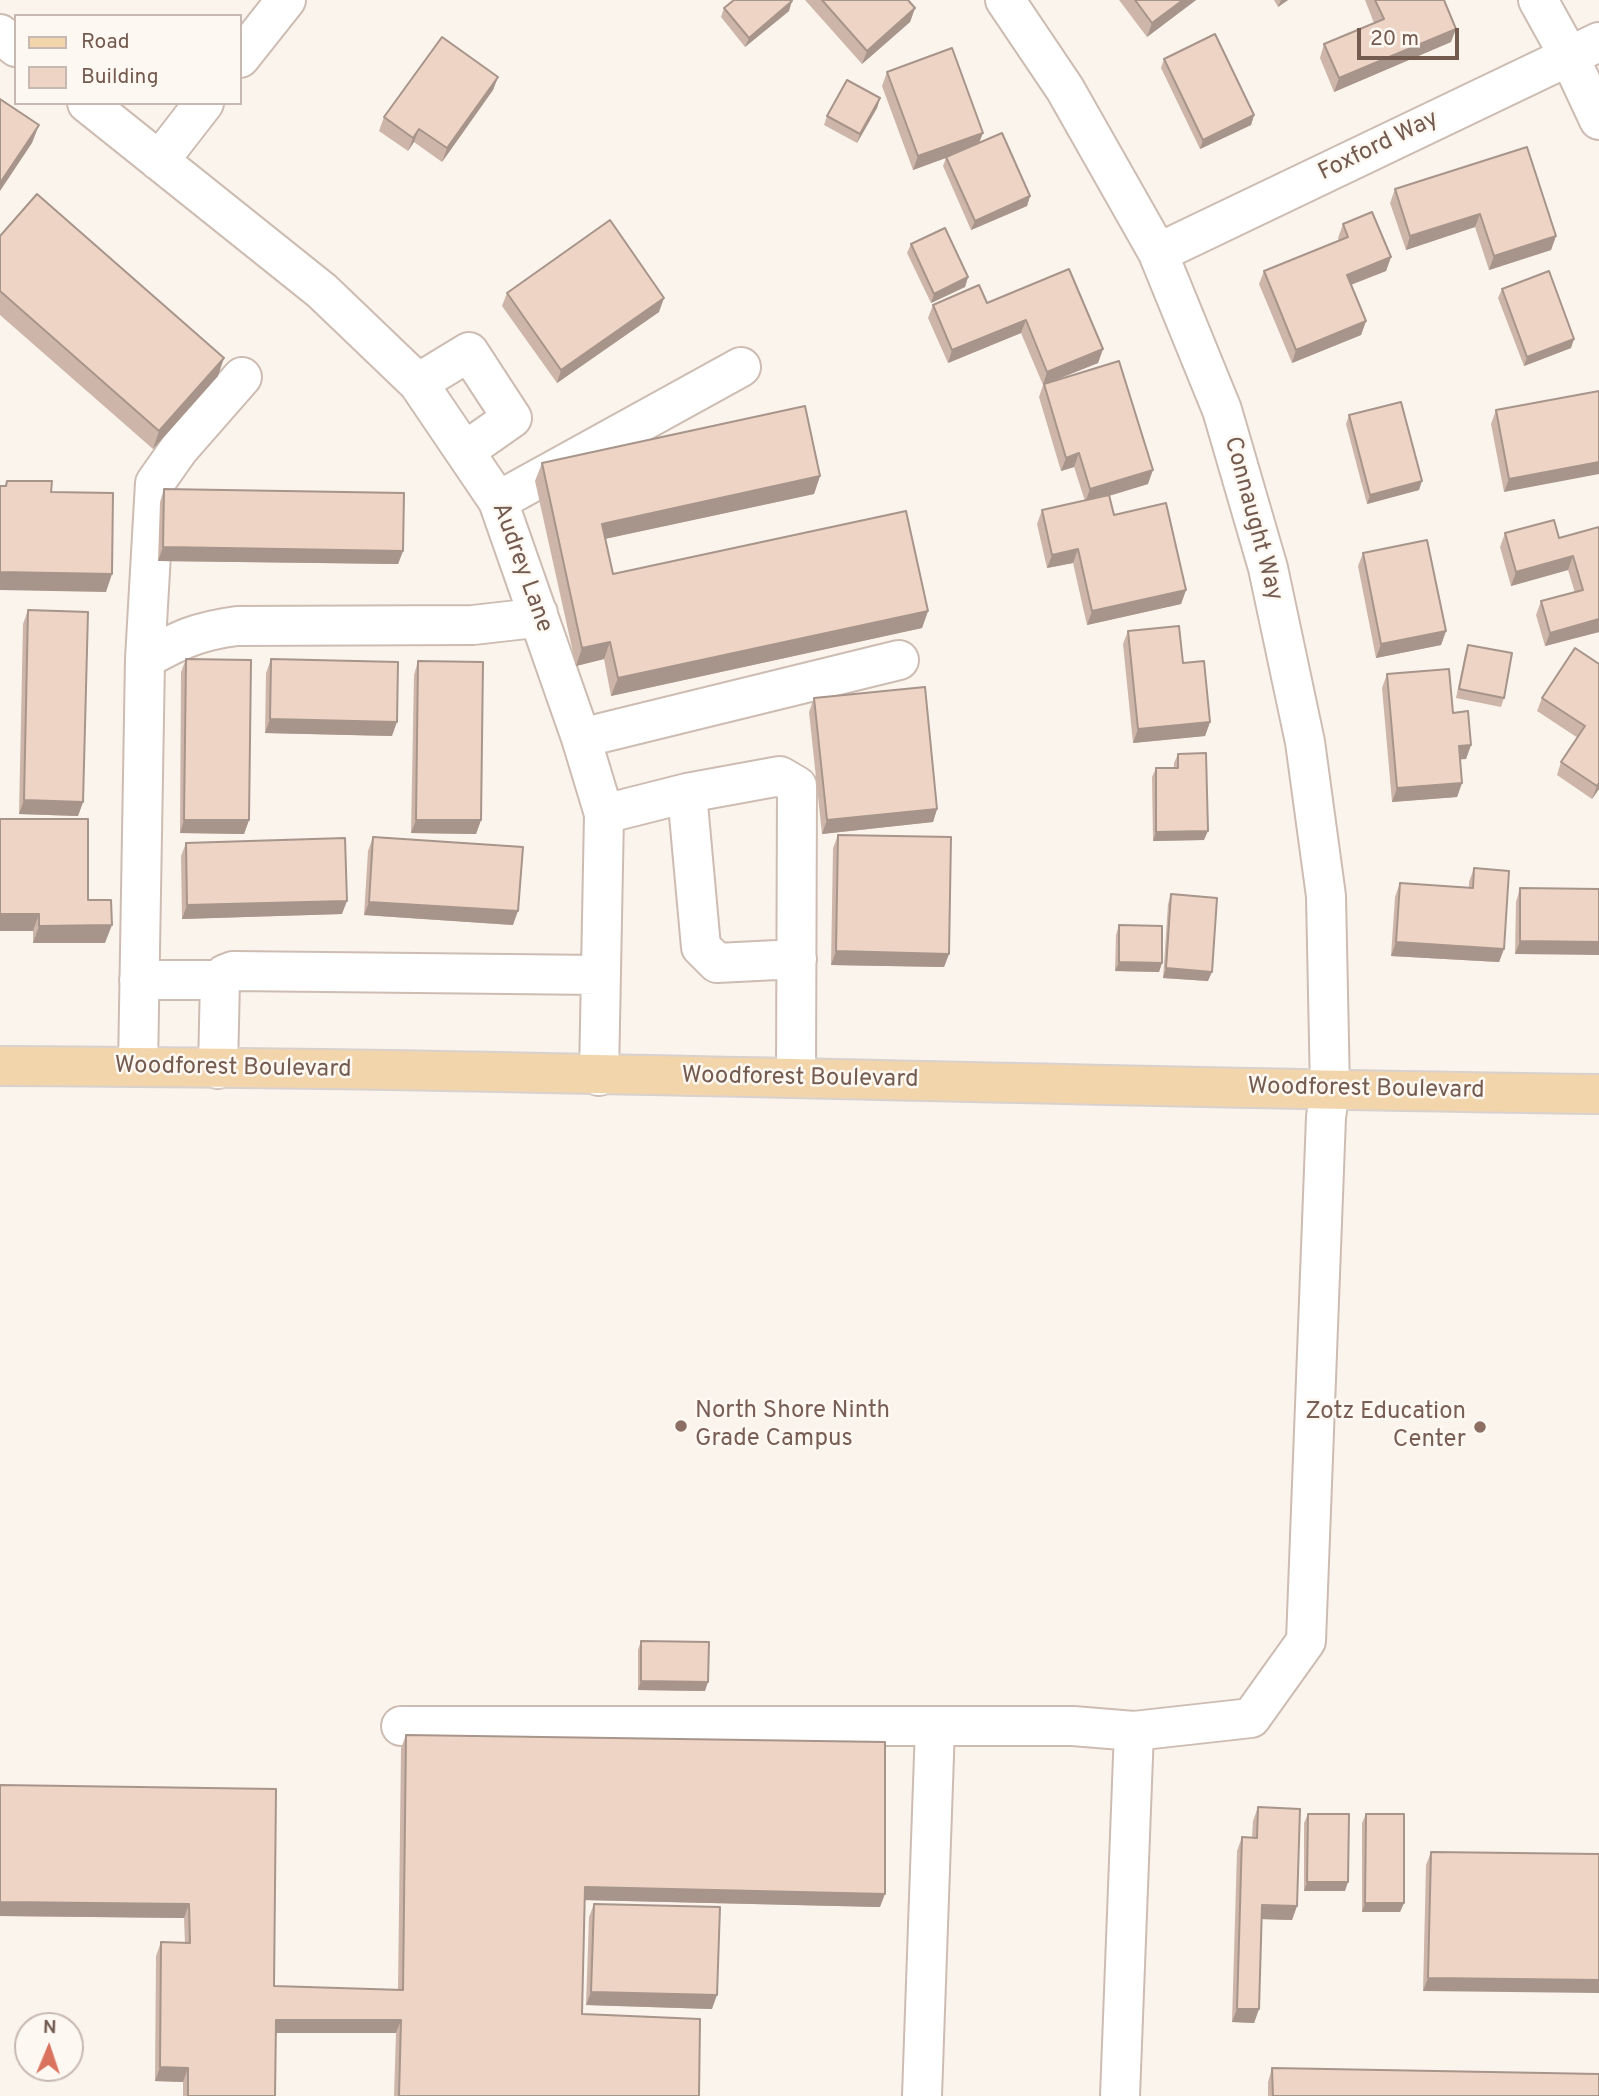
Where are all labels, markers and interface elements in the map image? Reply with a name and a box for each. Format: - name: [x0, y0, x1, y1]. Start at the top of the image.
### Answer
- legend: [14, 14, 242, 105]
- scale bar: [1361, 14, 1462, 58]
- text: 20 m: [1370, 26, 1419, 53]
- text: Road: [81, 29, 130, 56]
- text: Building: [81, 64, 159, 91]
- street label: Foxford Way: [1314, 106, 1444, 188]
- street label: Connaught Way: [1216, 434, 1288, 604]
- street label: Audrey Lane: [484, 499, 558, 637]
- street label: Woodforest Boulevard: [114, 1053, 352, 1085]
- street label: Woodforest Boulevard: [681, 1063, 919, 1095]
- street label: Woodforest Boulevard: [1247, 1074, 1485, 1106]
- place label: North Shore Ninth Grade Campus: [695, 1398, 890, 1454]
- place label: Zotz Education Center: [1305, 1399, 1466, 1455]
- marker: North Shore Ninth Grade Campus: [673, 1418, 689, 1434]
- marker: Zotz Education Center: [1472, 1419, 1488, 1435]
- north arrow: [14, 2012, 84, 2082]
- text: N: [42, 2016, 57, 2040]

